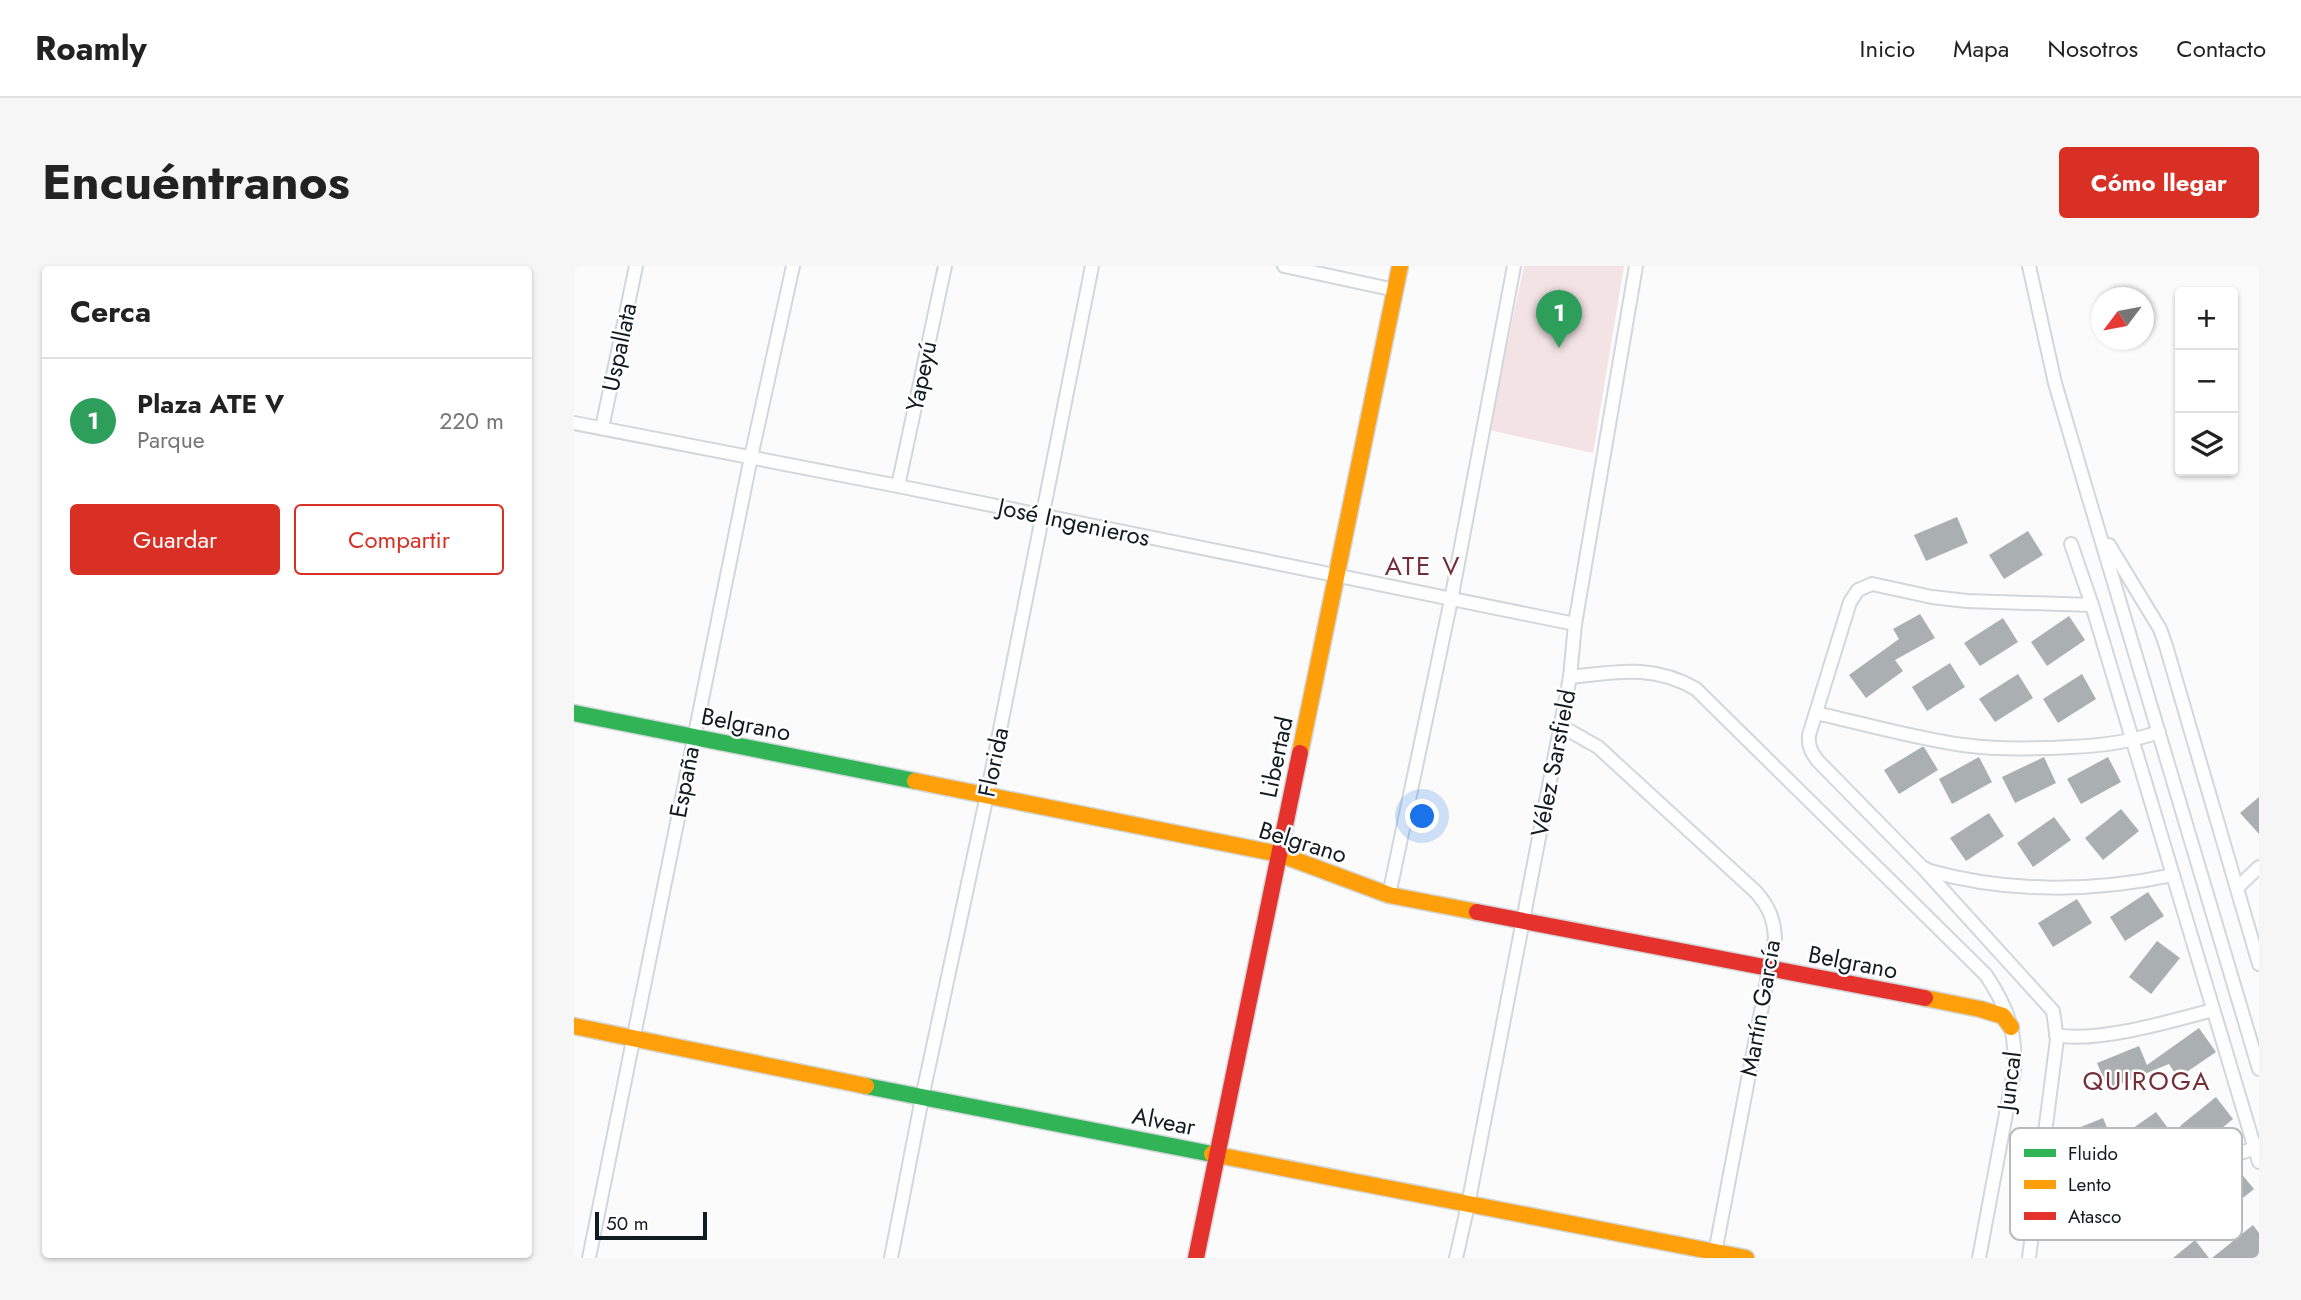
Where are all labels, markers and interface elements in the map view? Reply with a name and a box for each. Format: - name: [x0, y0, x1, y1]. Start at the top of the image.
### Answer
- text: Roamly: [35, 25, 147, 72]
- text: Inicio: [1860, 31, 1915, 66]
- text: Mapa: [1953, 31, 2009, 66]
- text: Nosotros: [2047, 31, 2138, 66]
- text: Contacto: [2176, 31, 2266, 66]
- text: Encuéntranos: [42, 147, 350, 217]
- button: Cómo llegar: [2059, 147, 2259, 218]
- north arrow: [2091, 287, 2154, 350]
- map controls: [2175, 287, 2238, 476]
- button: +: [2175, 287, 2238, 350]
- text: Cerca: [70, 290, 151, 333]
- pin: 1: [1536, 290, 1582, 348]
- street label: Uspallata: [593, 299, 645, 395]
- street label: Yapeyú: [896, 337, 946, 415]
- button: −: [2175, 350, 2238, 413]
- text: Plaza ATE V: [137, 385, 284, 423]
- text: 1: [87, 404, 99, 438]
- text: 220 m: [439, 404, 504, 438]
- button: layers: [2175, 413, 2238, 476]
- text: Parque: [137, 423, 205, 457]
- street label: José Ingenieros: [992, 488, 1153, 555]
- button: Guardar: [70, 504, 280, 575]
- button: Compartir: [294, 504, 504, 575]
- district label: ATE V: [1385, 547, 1461, 585]
- street label: Vélez Sarsfield: [1522, 686, 1584, 840]
- street label: Belgrano: [698, 698, 794, 750]
- street label: Libertad: [1250, 713, 1302, 801]
- street label: Florida: [969, 724, 1017, 800]
- street label: España: [660, 743, 708, 821]
- your location: [1405, 799, 1439, 833]
- street label: Belgrano: [1255, 812, 1351, 872]
- street label: Belgrano: [1805, 936, 1901, 988]
- street label: Martín García: [1731, 937, 1789, 1079]
- street label: Juncal: [1988, 1049, 2030, 1116]
- district label: QUIROGA: [2083, 1062, 2211, 1100]
- street label: Alvear: [1129, 1098, 1199, 1144]
- legend: [2010, 1128, 2242, 1240]
- text: Fluido: [2068, 1140, 2118, 1167]
- text: Lento: [2068, 1171, 2111, 1198]
- text: Atasco: [2068, 1203, 2121, 1230]
- scale bar: [595, 1209, 707, 1241]
- text: 50 m: [606, 1210, 649, 1237]

